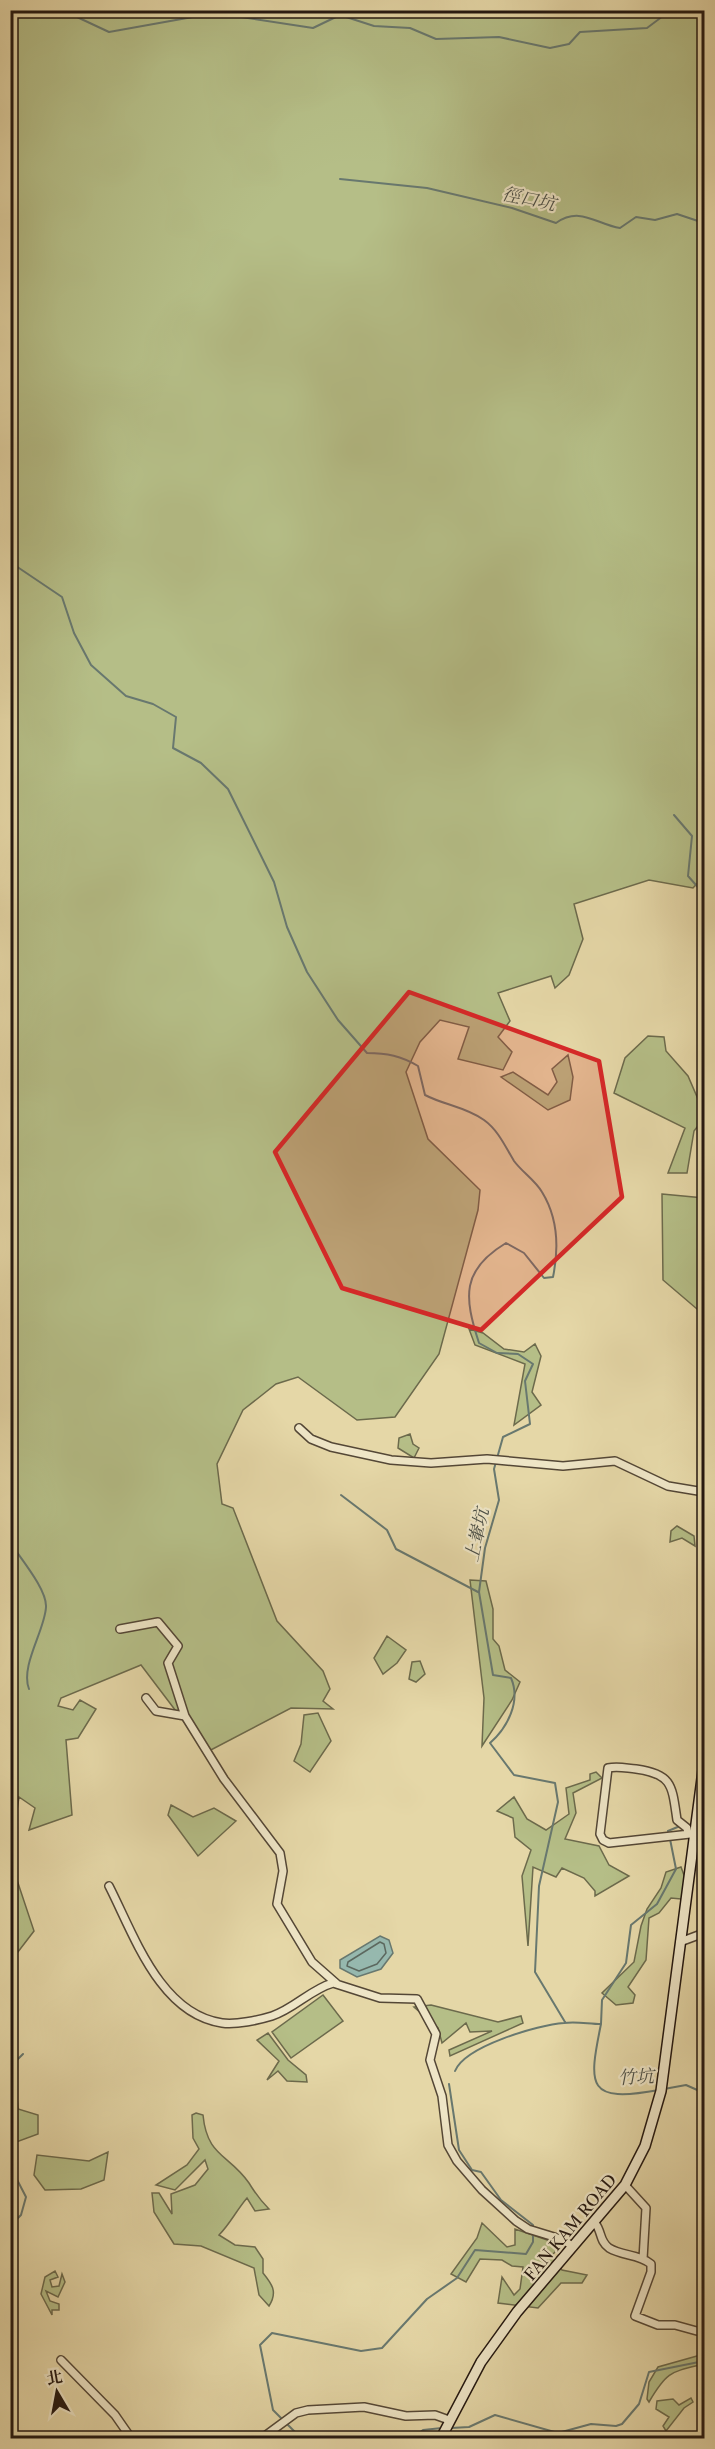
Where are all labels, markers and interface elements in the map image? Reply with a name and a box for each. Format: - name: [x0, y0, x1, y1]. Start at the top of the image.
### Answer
- water label: 徑口坑: [500, 183, 561, 216]
- water label: 上輋坑: [461, 1503, 494, 1564]
- water label: 竹坑: [617, 2065, 658, 2089]
- street label: FAN KAM ROAD: [520, 2170, 620, 2284]
- north arrow: [27, 2362, 87, 2422]
- text: 北: [45, 2366, 64, 2388]

